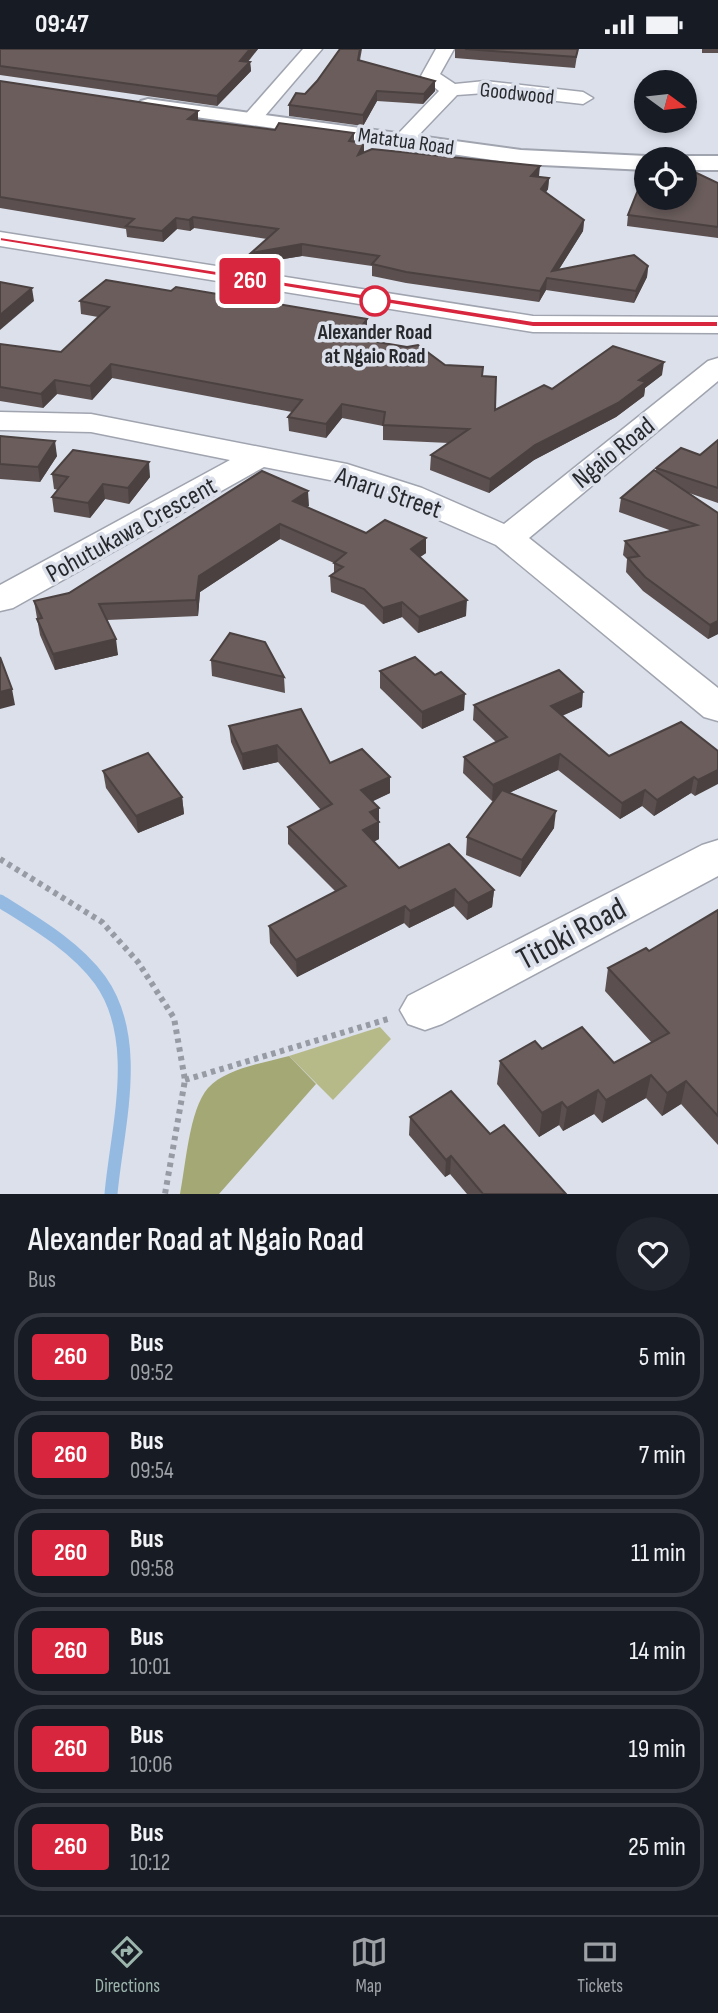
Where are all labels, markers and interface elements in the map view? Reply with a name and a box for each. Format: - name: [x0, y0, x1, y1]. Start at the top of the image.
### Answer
- text: 09:47: [35, 9, 89, 40]
- north arrow: [634, 70, 696, 133]
- map controls: [634, 70, 697, 210]
- street label: Goodwood: [479, 77, 555, 110]
- street label: Matatua Road: [356, 122, 455, 161]
- button: locate: [634, 147, 697, 210]
- line badge: 260: [210, 258, 290, 304]
- text: 260: [233, 266, 267, 295]
- marker: Alexander Road at Ngaio Road: [360, 286, 390, 316]
- place label: Alexander Road at Ngaio Road: [317, 320, 432, 369]
- street label: Ngaio Road: [567, 411, 661, 496]
- street label: Anaru Street: [330, 461, 446, 526]
- street label: Pohutukawa Crescent: [41, 471, 222, 590]
- street label: Titoki Road: [510, 889, 633, 979]
- button: heart: [616, 1217, 690, 1291]
- text: Alexander Road at Ngaio Road: [28, 1220, 364, 1260]
- text: Bus: [28, 1266, 56, 1294]
- text: Bus: [130, 1328, 164, 1359]
- text: 260: [54, 1342, 87, 1371]
- text: 5 min: [639, 1342, 686, 1373]
- text: 09:52: [130, 1359, 174, 1387]
- text: Bus: [130, 1426, 164, 1457]
- text: 260: [54, 1440, 87, 1469]
- text: 7 min: [639, 1440, 686, 1471]
- text: 09:54: [130, 1457, 174, 1485]
- text: Bus: [130, 1524, 164, 1555]
- text: 260: [54, 1538, 87, 1567]
- text: 11 min: [631, 1538, 686, 1569]
- text: 09:58: [130, 1555, 174, 1583]
- text: Bus: [130, 1622, 164, 1653]
- text: 260: [54, 1636, 87, 1665]
- text: 14 min: [629, 1636, 686, 1667]
- text: 10:01: [130, 1653, 171, 1681]
- text: Bus: [130, 1720, 164, 1751]
- text: 260: [54, 1734, 87, 1763]
- text: 19 min: [629, 1734, 686, 1765]
- text: 10:06: [130, 1751, 173, 1779]
- text: Bus: [130, 1818, 164, 1849]
- text: 260: [54, 1832, 87, 1861]
- text: 25 min: [628, 1832, 686, 1863]
- text: 10:12: [130, 1849, 170, 1877]
- tab: Directions: [95, 1933, 160, 1998]
- tab: Map: [350, 1933, 388, 1998]
- tab: Tickets: [577, 1933, 623, 1998]

